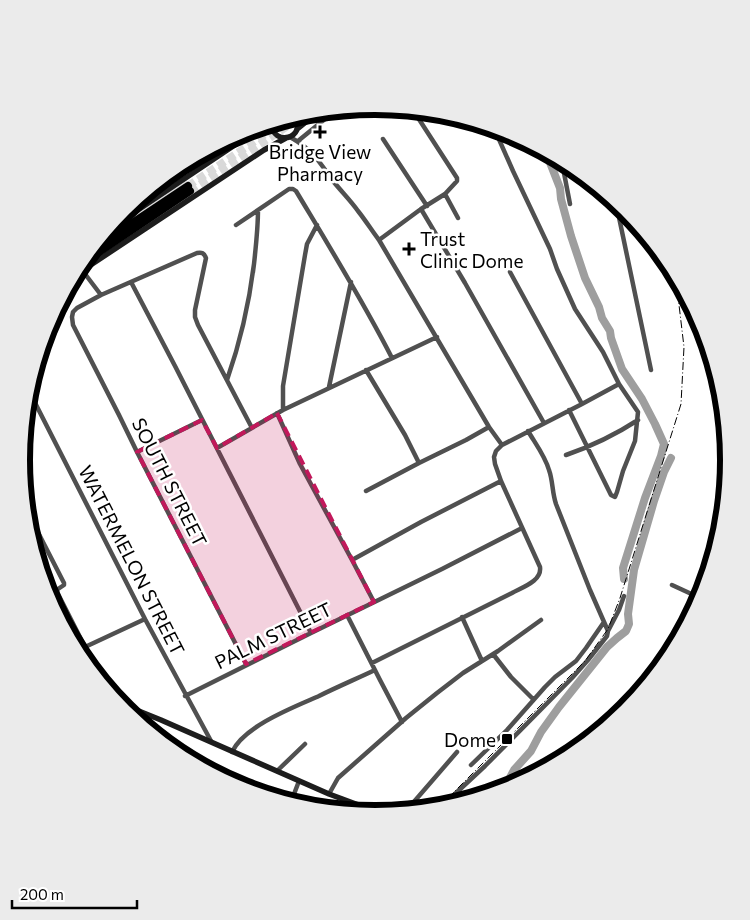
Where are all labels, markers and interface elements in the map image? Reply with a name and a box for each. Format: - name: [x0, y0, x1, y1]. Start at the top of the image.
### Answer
- marker: Bridge View Pharmacy: [314, 126, 326, 138]
- place label: Bridge View Pharmacy: [269, 140, 371, 185]
- place label: Trust Clinic Dome: [420, 227, 523, 272]
- marker: Trust Clinic Dome: [402, 242, 416, 256]
- street label: SOUTH STREET: [128, 414, 212, 550]
- street label: WATERMELON STREET: [74, 461, 190, 659]
- street label: PALM STREET: [211, 597, 335, 673]
- place label: Dome: [444, 728, 496, 751]
- marker: Dome: [500, 732, 514, 746]
- scale bar: [12, 878, 138, 910]
- text: 200 m: [20, 885, 64, 903]

